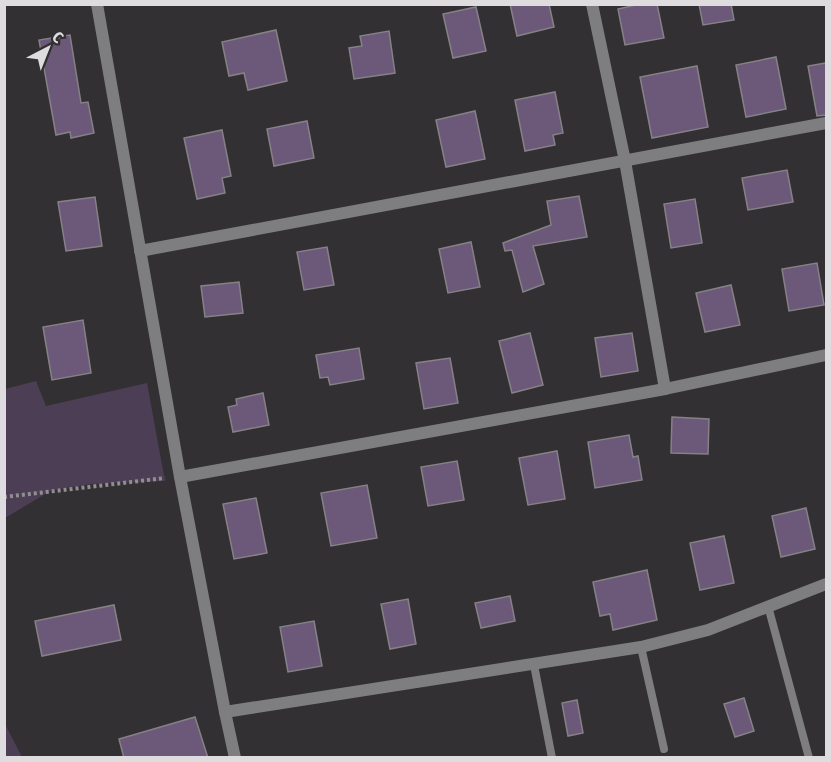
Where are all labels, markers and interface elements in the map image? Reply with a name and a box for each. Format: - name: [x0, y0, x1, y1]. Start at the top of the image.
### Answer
- north arrow: [18, 18, 78, 78]
- text: С: [48, 27, 68, 47]

